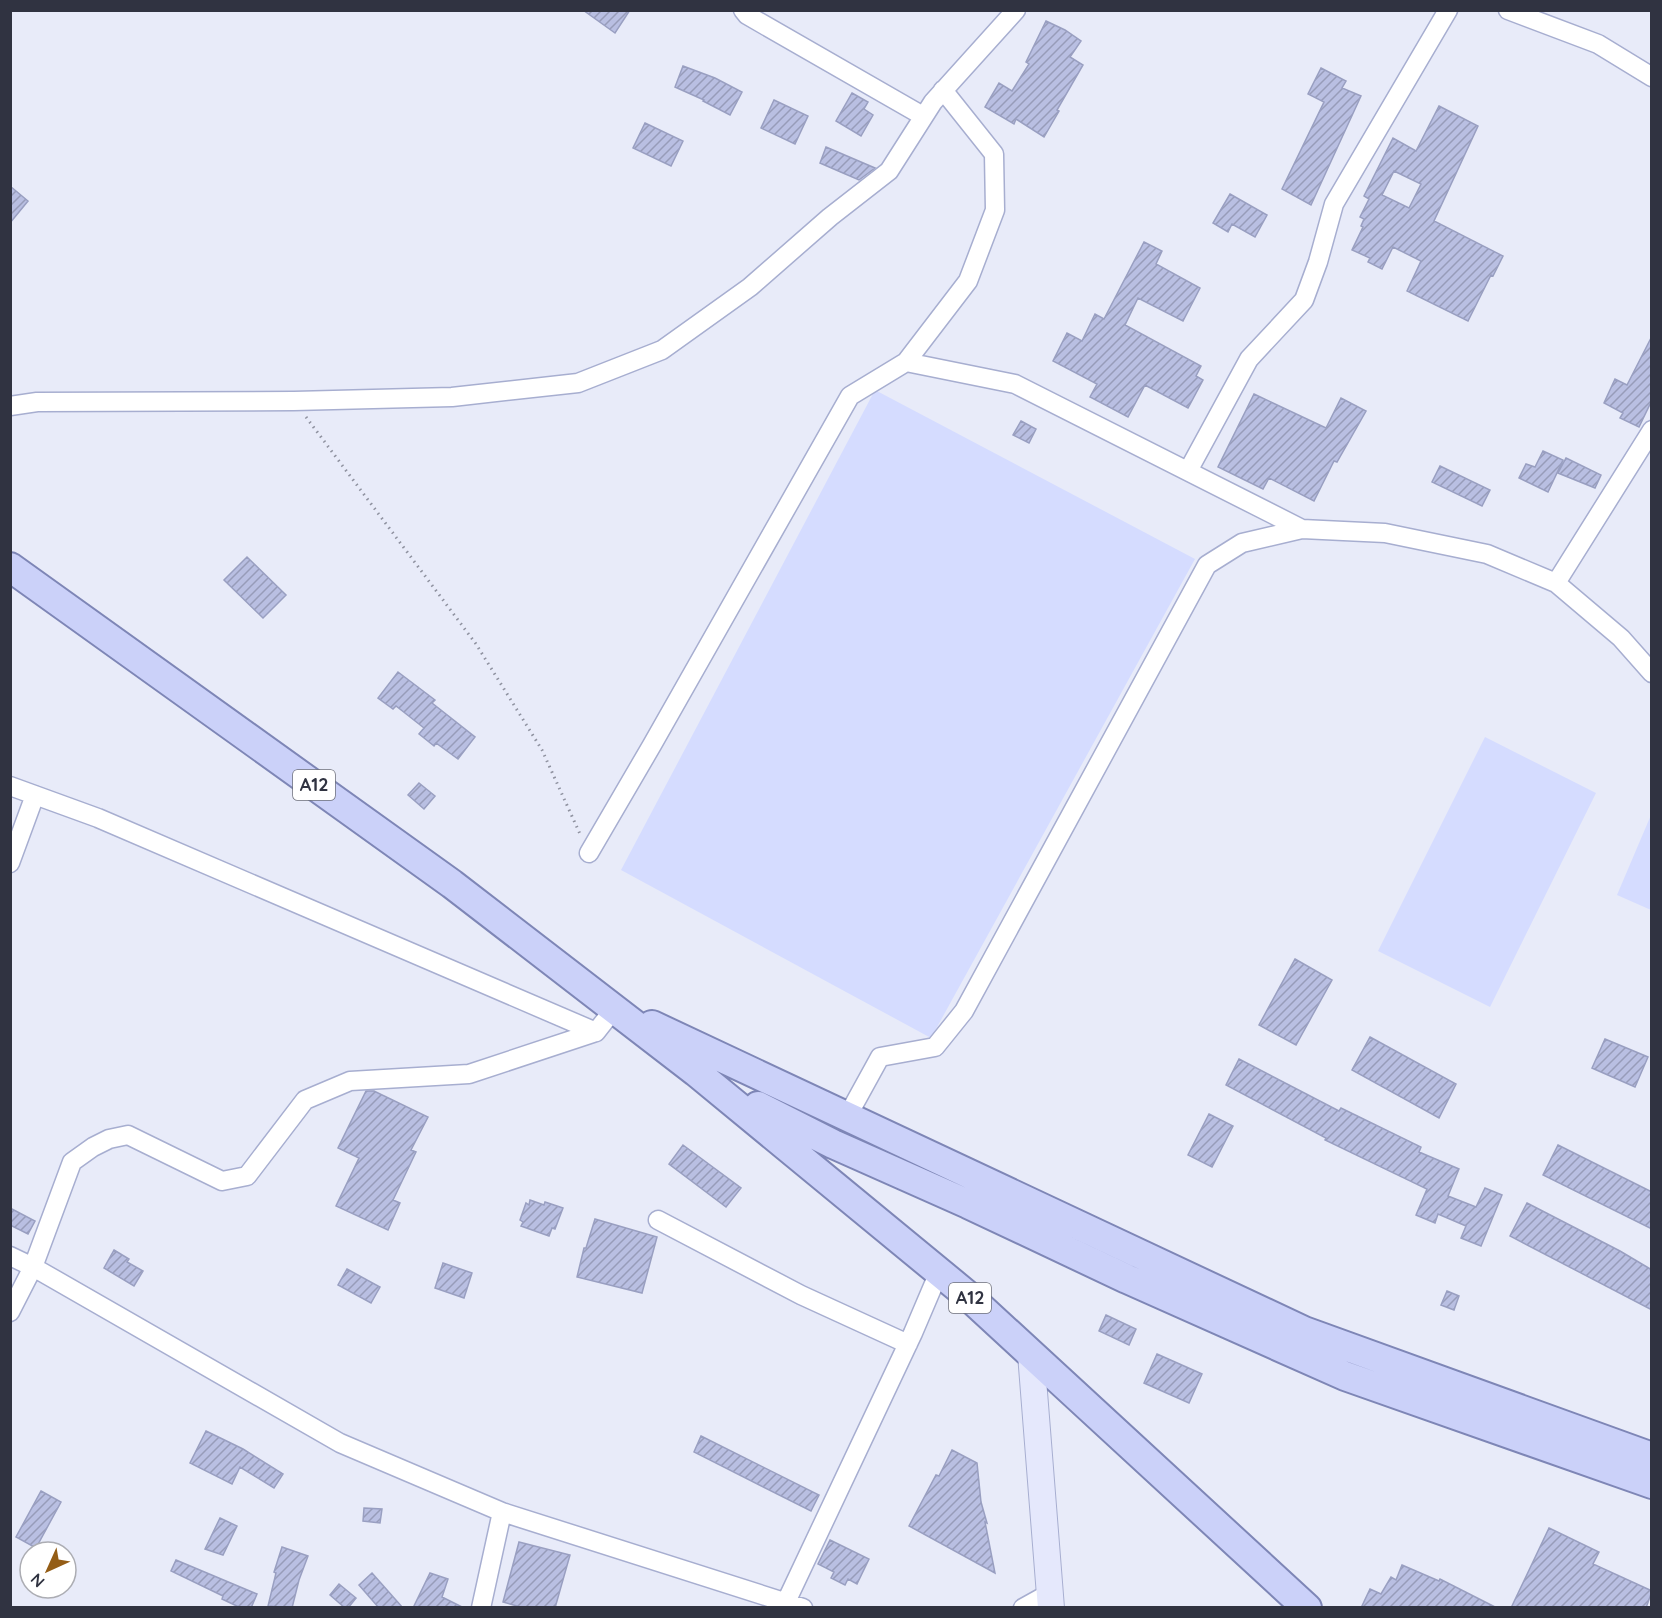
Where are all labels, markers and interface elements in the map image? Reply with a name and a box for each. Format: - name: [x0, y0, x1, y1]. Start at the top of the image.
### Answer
- road number: A12: [293, 770, 335, 800]
- road number: A12: [949, 1283, 991, 1313]
- north arrow: [18, 1540, 78, 1600]
- text: N: [26, 1569, 49, 1592]

